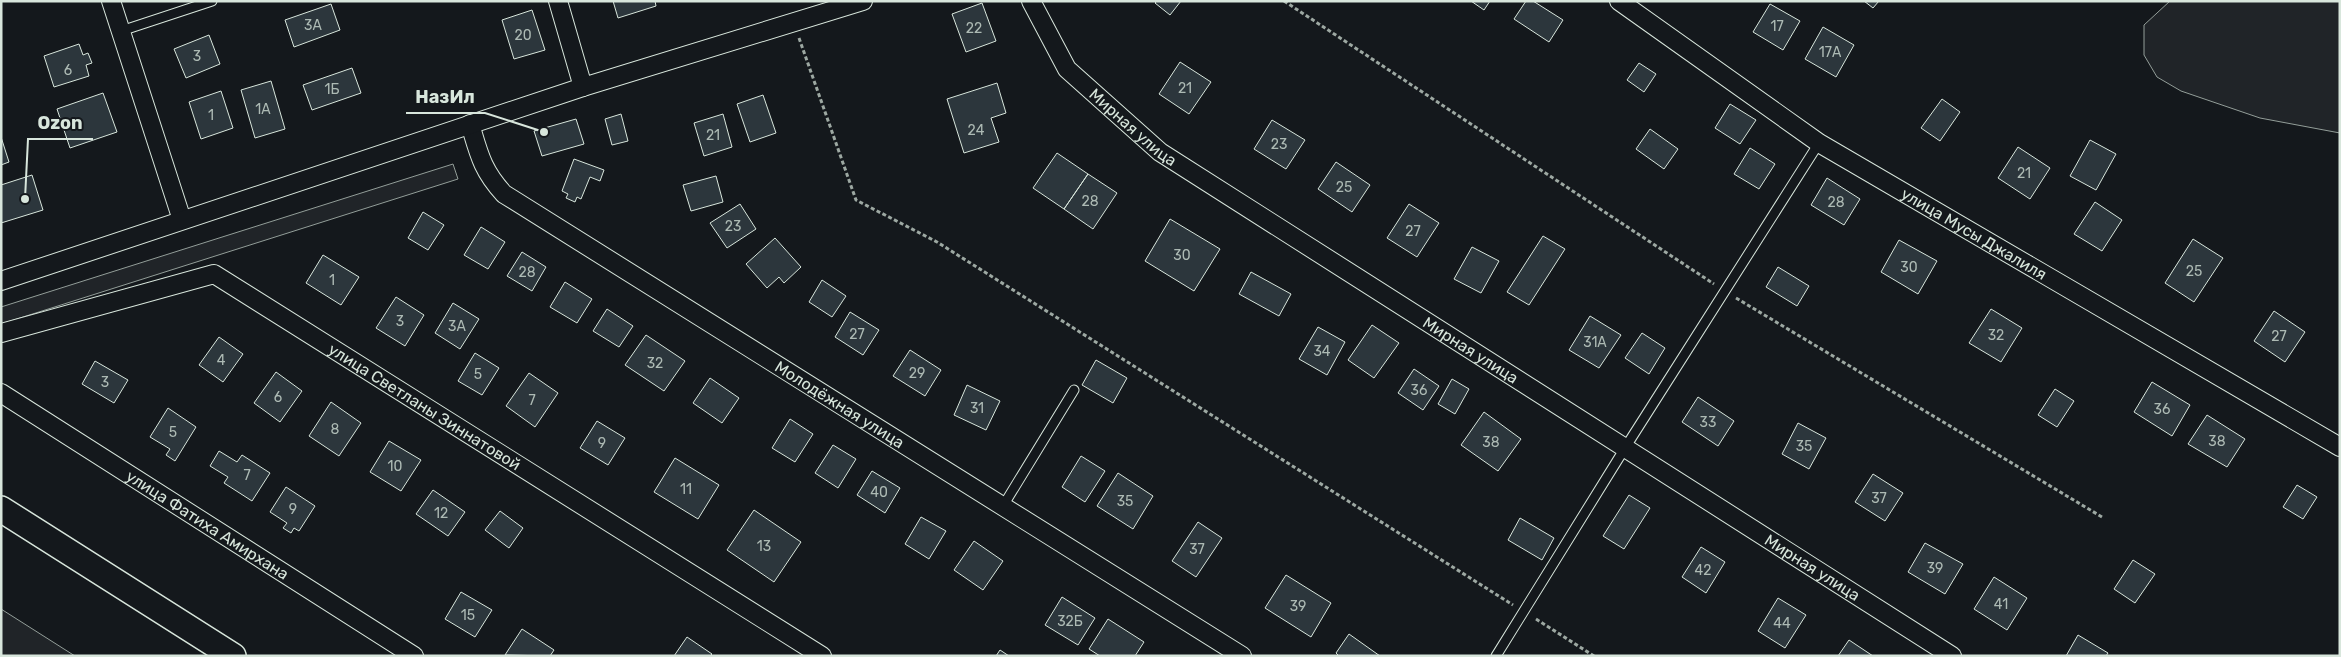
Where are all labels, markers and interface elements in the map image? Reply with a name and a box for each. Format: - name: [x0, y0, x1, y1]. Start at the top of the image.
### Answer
- house number: 3А: [304, 17, 323, 34]
- house number: 17: [1770, 18, 1784, 35]
- house number: 22: [966, 20, 982, 37]
- house number: 20: [514, 27, 532, 44]
- house number: 17А: [1819, 44, 1842, 61]
- house number: 3: [193, 48, 201, 65]
- house number: 6: [64, 62, 72, 79]
- callout: НазИл: [406, 80, 485, 113]
- house number: 21: [1178, 80, 1192, 97]
- house number: 1Б: [325, 81, 340, 98]
- street label: Мирная улица: [1086, 84, 1180, 170]
- text: НазИл: [415, 86, 475, 108]
- house number: 1А: [255, 101, 271, 118]
- callout: Ozon: [28, 106, 93, 139]
- house number: 1: [208, 107, 214, 124]
- text: Ozon: [37, 112, 83, 134]
- house number: 24: [968, 122, 985, 139]
- house number: 21: [706, 127, 720, 144]
- house number: 23: [1271, 136, 1287, 153]
- house number: 21: [2017, 165, 2031, 182]
- house number: 25: [1336, 179, 1352, 196]
- street label: улица Мусы Джалиля: [1898, 184, 2050, 283]
- house number: 28: [1081, 193, 1099, 210]
- house number: 28: [1827, 194, 1845, 211]
- house number: 23: [725, 218, 741, 235]
- house number: 27: [1405, 223, 1421, 240]
- house number: 30: [1173, 247, 1191, 264]
- house number: 30: [1900, 259, 1918, 276]
- house number: 25: [2186, 263, 2202, 280]
- house number: 28: [518, 264, 536, 281]
- house number: 1: [329, 272, 335, 289]
- street label: Мирная улица: [1420, 312, 1522, 387]
- house number: 3: [396, 313, 404, 330]
- house number: 3А: [448, 318, 467, 335]
- house number: 27: [849, 326, 865, 343]
- house number: 32: [1988, 327, 2004, 344]
- house number: 27: [2271, 328, 2287, 345]
- house number: 31А: [1583, 334, 1607, 351]
- street label: улица Светланы Зиннатовой: [325, 339, 524, 474]
- house number: 34: [1313, 343, 1331, 360]
- house number: 4: [217, 352, 226, 369]
- house number: 32: [647, 355, 663, 372]
- street label: Молодёжная улица: [772, 357, 908, 452]
- house number: 29: [909, 365, 925, 382]
- house number: 5: [474, 366, 482, 383]
- house number: 3: [101, 374, 109, 391]
- house number: 36: [1411, 382, 1427, 399]
- house number: 6: [274, 389, 282, 406]
- house number: 7: [528, 392, 536, 409]
- house number: 31: [970, 400, 984, 417]
- house number: 36: [2154, 401, 2170, 418]
- house number: 33: [1700, 414, 1716, 431]
- house number: 8: [331, 421, 340, 438]
- house number: 5: [169, 424, 177, 441]
- house number: 38: [2208, 433, 2226, 450]
- house number: 38: [1482, 434, 1500, 451]
- house number: 9: [598, 435, 606, 452]
- house number: 35: [1796, 438, 1812, 455]
- house number: 10: [388, 458, 403, 475]
- street label: улица Фатиха Амирхана: [123, 466, 292, 583]
- house number: 7: [243, 467, 251, 484]
- house number: 11: [680, 481, 692, 498]
- house number: 40: [870, 484, 888, 501]
- house number: 37: [1871, 490, 1887, 507]
- house number: 35: [1117, 493, 1133, 510]
- house number: 9: [289, 501, 297, 518]
- house number: 12: [434, 505, 448, 522]
- street label: Мирная улица: [1761, 530, 1864, 605]
- house number: 13: [757, 538, 771, 555]
- house number: 37: [1189, 541, 1205, 558]
- house number: 39: [1927, 560, 1943, 577]
- house number: 42: [1695, 562, 1711, 579]
- house number: 41: [1994, 596, 2008, 613]
- house number: 39: [1290, 598, 1306, 615]
- house number: 15: [461, 607, 475, 624]
- house number: 32Б: [1057, 613, 1083, 630]
- house number: 44: [1773, 615, 1791, 632]

